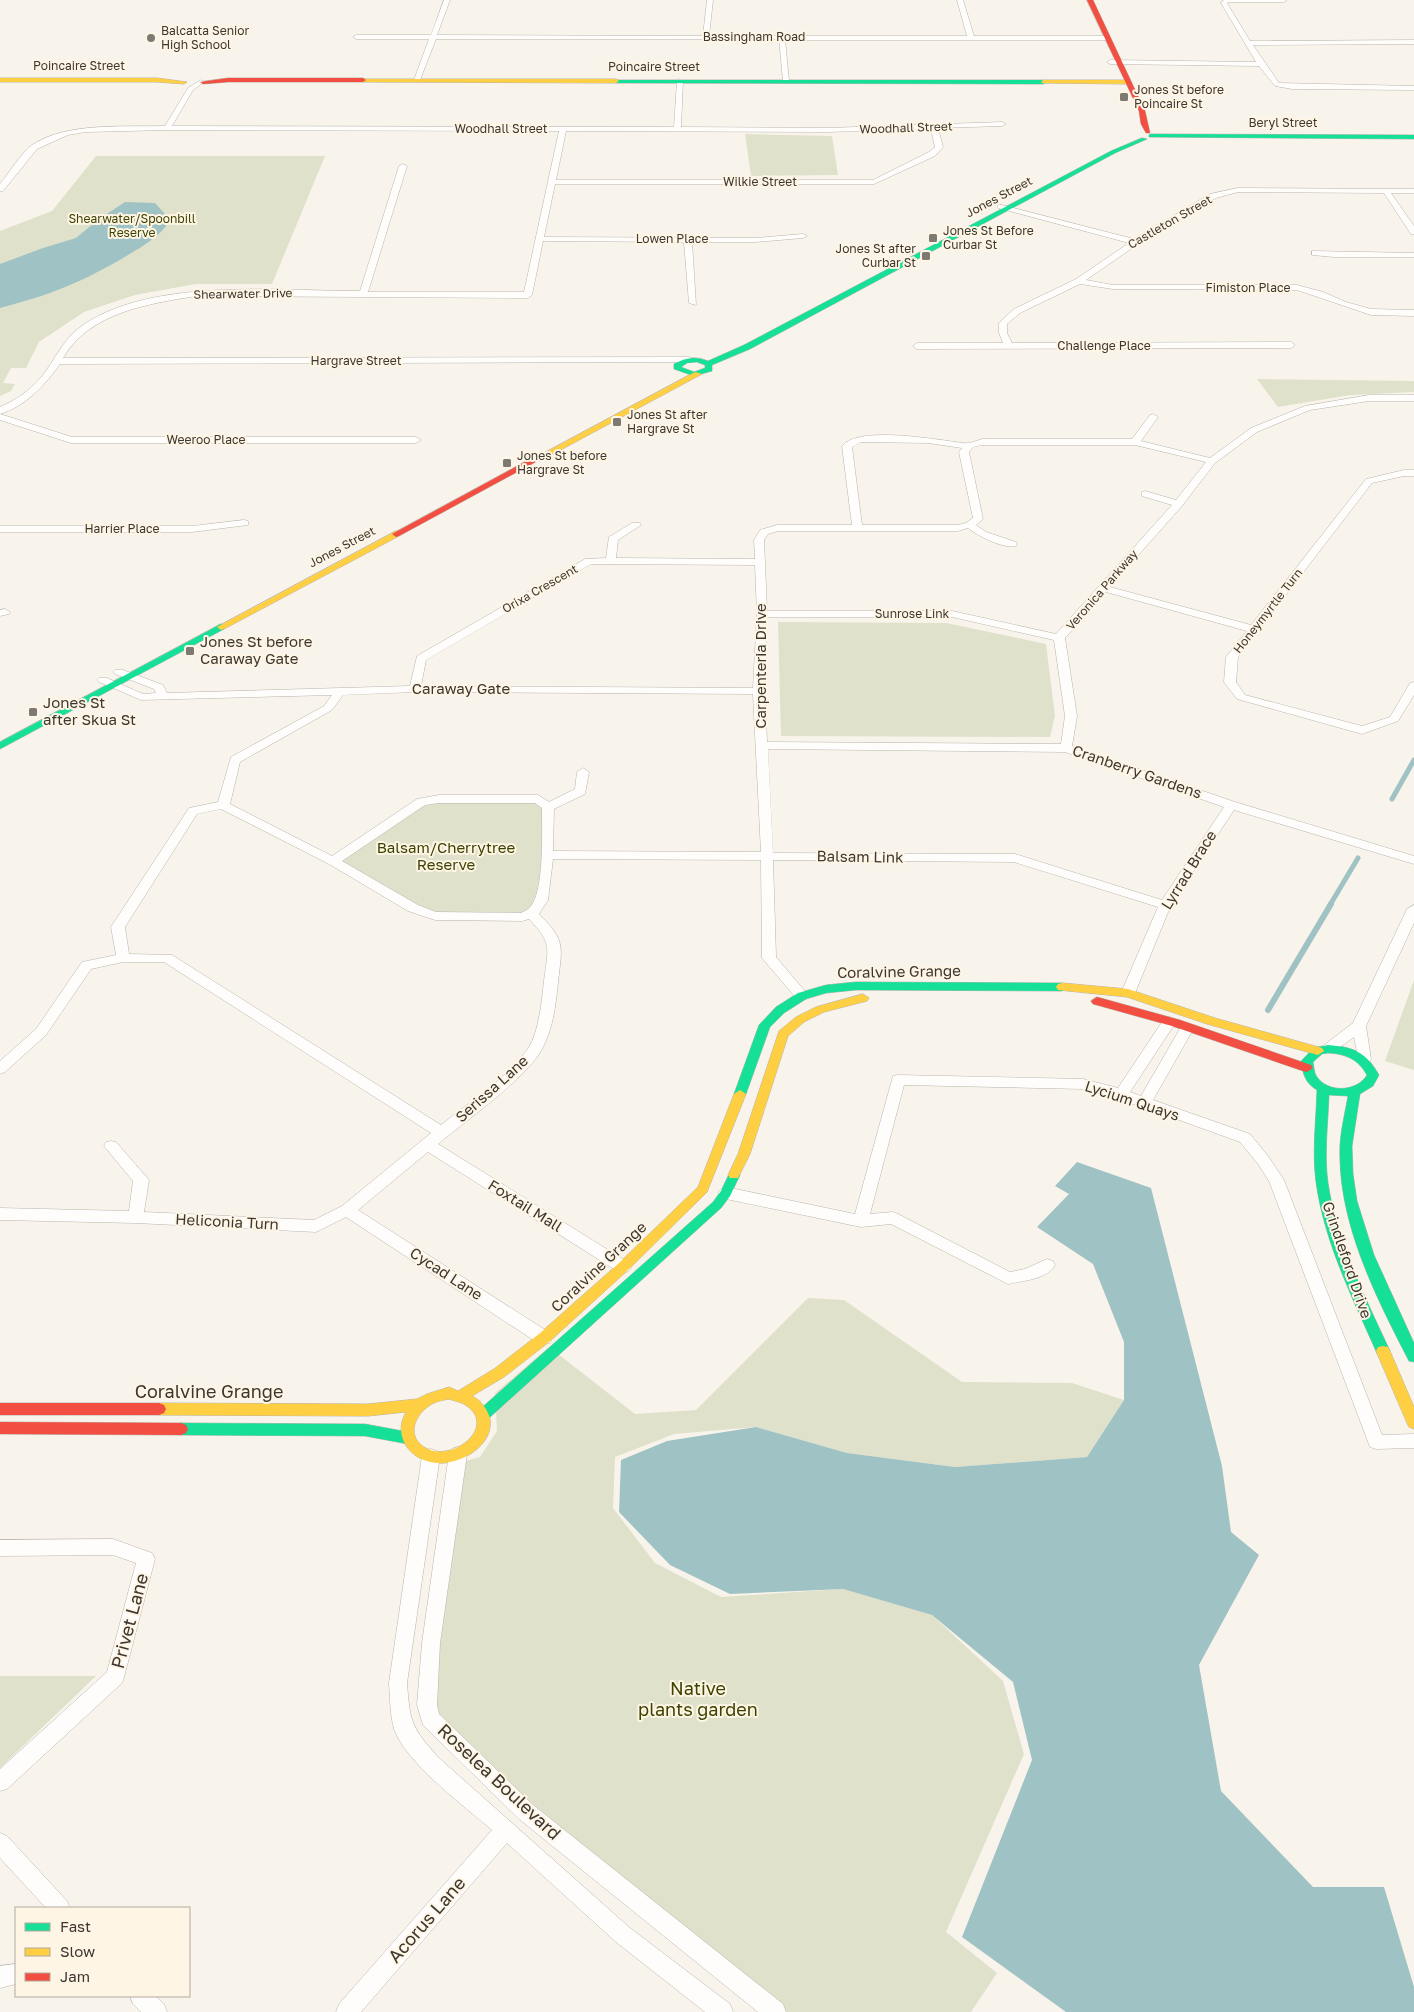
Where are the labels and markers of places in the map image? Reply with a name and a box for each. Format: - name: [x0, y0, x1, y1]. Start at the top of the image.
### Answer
- place label: Balcatta Senior High School: [161, 23, 249, 52]
- marker: Balcatta Senior High School: [145, 32, 157, 44]
- place label: Jones St before Poincaire St: [1134, 82, 1224, 111]
- marker: Jones St before Poincaire St: [1118, 91, 1130, 103]
- place label: Jones St Before Curbar St: [943, 223, 1034, 252]
- marker: Jones St Before Curbar St: [927, 232, 939, 244]
- place label: Jones St after Curbar St: [835, 241, 916, 270]
- marker: Jones St after Curbar St: [920, 250, 932, 262]
- place label: Jones St after Hargrave St: [627, 407, 708, 436]
- marker: Jones St after Hargrave St: [611, 416, 623, 428]
- place label: Jones St before Hargrave St: [517, 448, 607, 477]
- marker: Jones St before Hargrave St: [501, 457, 513, 469]
- place label: Jones St before Caraway Gate: [200, 632, 313, 667]
- marker: Jones St before Caraway Gate: [184, 645, 196, 657]
- place label: Jones St after Skua St: [43, 693, 136, 728]
- marker: Jones St after Skua St: [27, 706, 39, 718]

